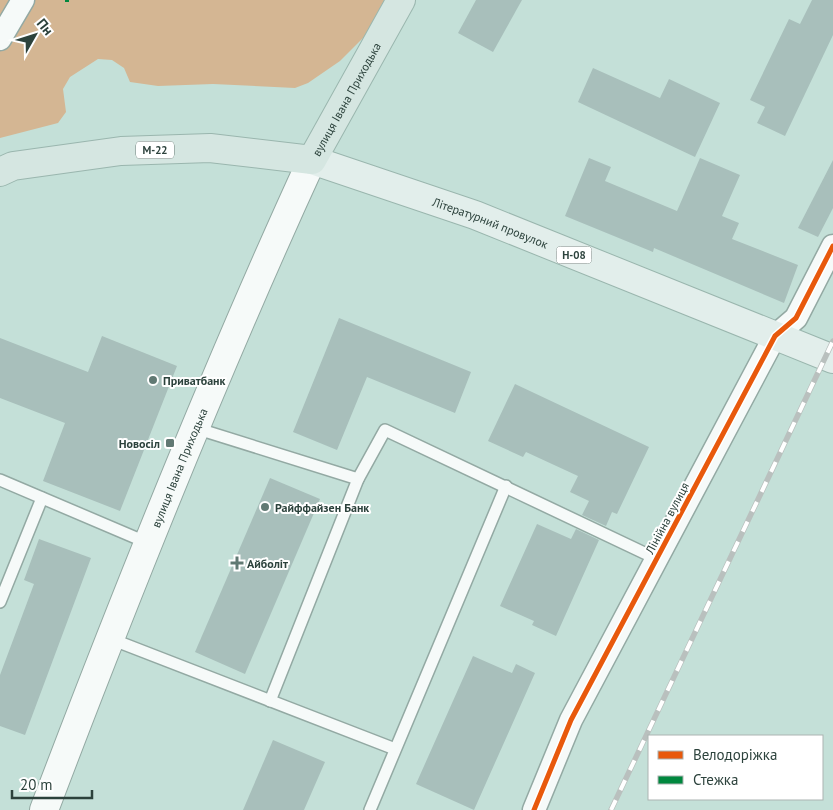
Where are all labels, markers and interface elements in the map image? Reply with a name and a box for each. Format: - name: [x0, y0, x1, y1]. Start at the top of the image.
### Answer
- north arrow: [10, 10, 60, 60]
- text: Пн: [33, 15, 57, 39]
- street label: вулиця Івана Приходька: [308, 39, 384, 158]
- road number: М-22: [136, 142, 174, 158]
- street label: Літературний провулок: [430, 193, 551, 251]
- road number: Н-08: [556, 246, 592, 264]
- place label: Приватбанк: [163, 373, 226, 388]
- marker: Приватбанк: [147, 374, 159, 386]
- street label: вулиця Івана Приходька: [148, 406, 210, 529]
- place label: Новосіл: [119, 436, 160, 451]
- marker: Новосіл: [164, 437, 176, 449]
- street label: Лінійна вулиця: [641, 480, 692, 557]
- place label: Райффайзен Банк: [275, 500, 369, 515]
- marker: Райффайзен Банк: [259, 501, 271, 513]
- place label: Айболіт: [247, 556, 288, 571]
- marker: Айболіт: [231, 557, 243, 569]
- legend: [648, 735, 823, 800]
- text: Велодоріжка: [693, 745, 777, 764]
- scale bar: [12, 768, 92, 800]
- text: Стежка: [693, 770, 738, 789]
- text: 20 m: [20, 775, 53, 794]

